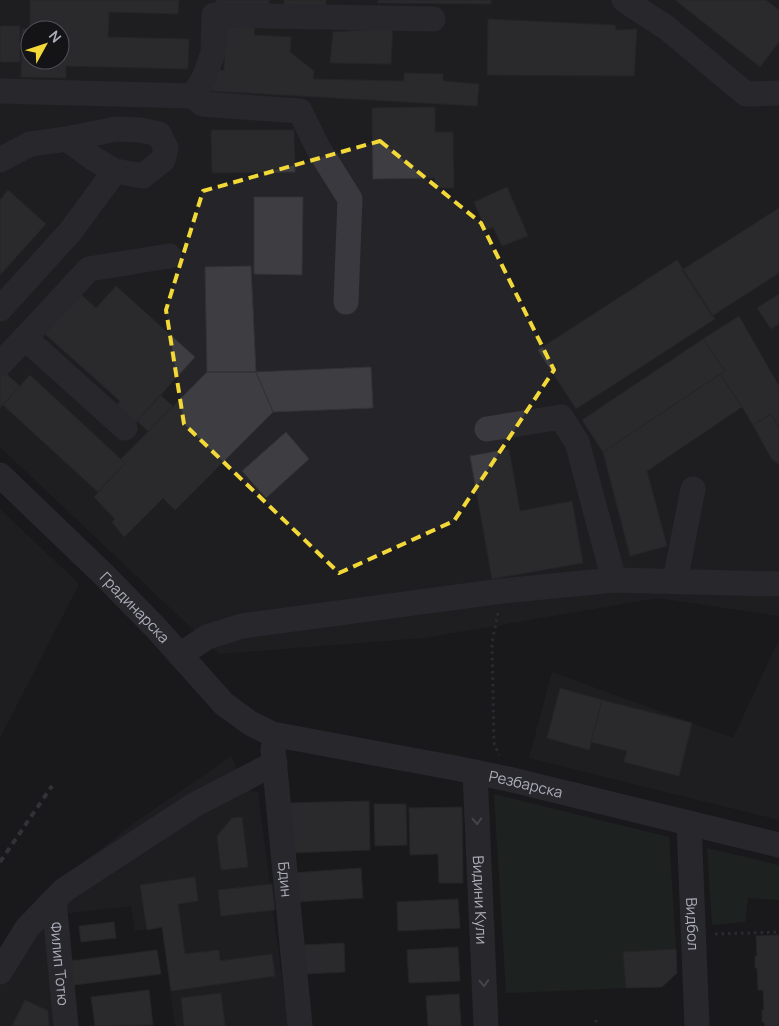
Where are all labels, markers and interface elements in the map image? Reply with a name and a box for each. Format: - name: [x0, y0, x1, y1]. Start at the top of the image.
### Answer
- north arrow: [20, 20, 70, 70]
- text: N: [45, 26, 66, 46]
- street label: Градинарска: [96, 567, 175, 647]
- street label: Резбарска: [487, 765, 565, 802]
- one-way arrow: [472, 818, 482, 825]
- street label: Видини Кули: [468, 855, 493, 945]
- street label: Бдин: [274, 861, 298, 898]
- street label: Видбол: [681, 897, 705, 951]
- street label: Филип Тотю: [46, 921, 75, 1007]
- one-way arrow: [479, 979, 490, 987]

